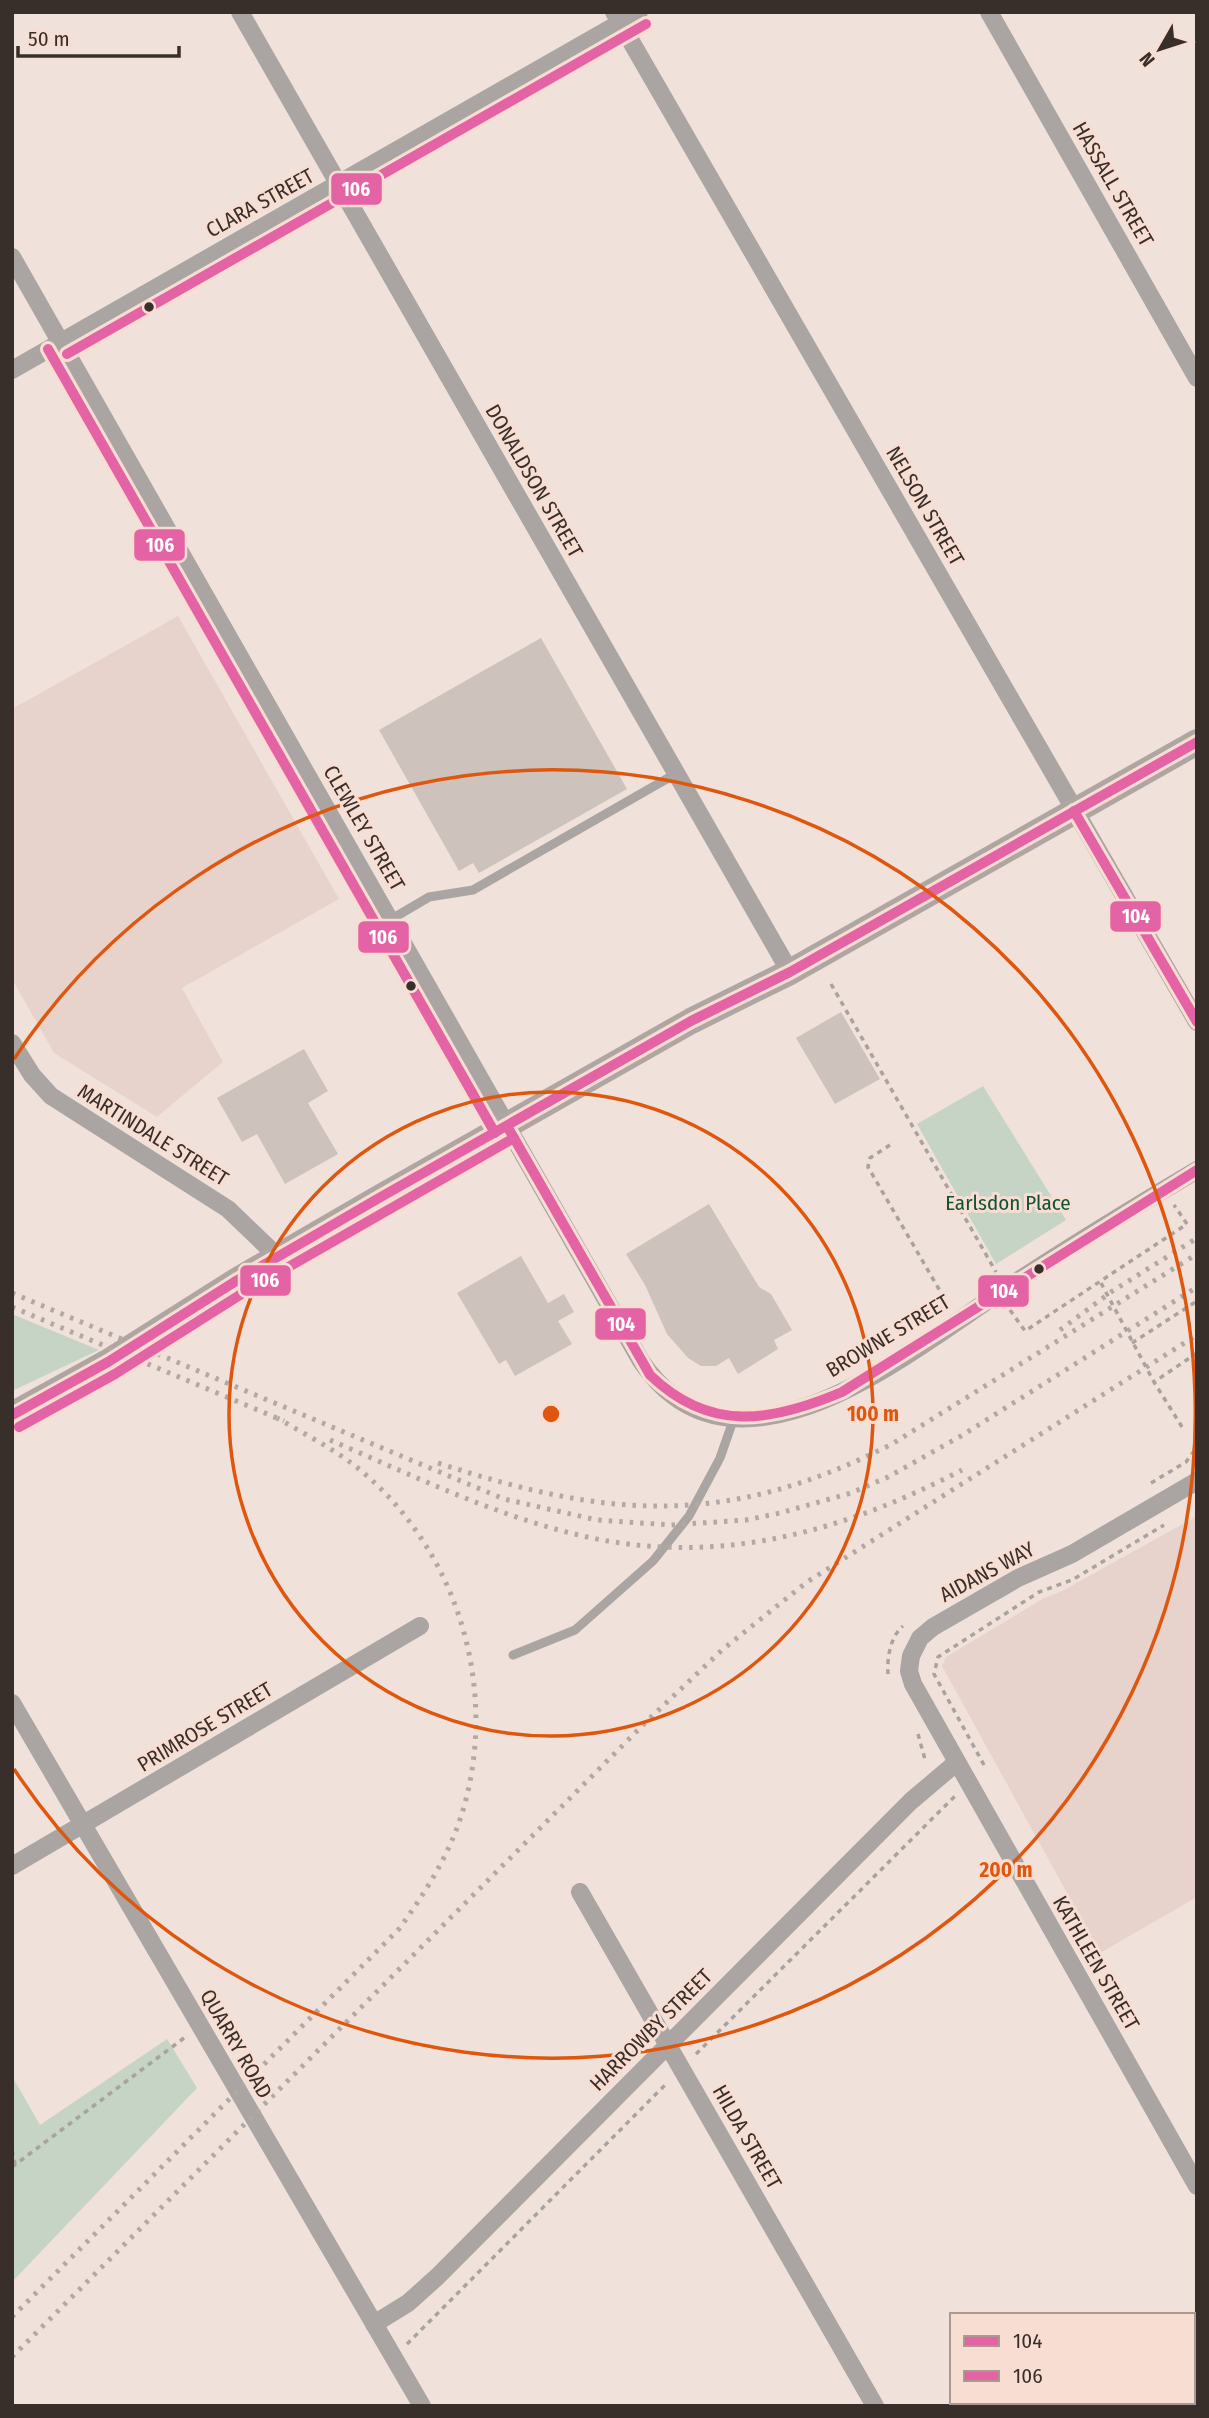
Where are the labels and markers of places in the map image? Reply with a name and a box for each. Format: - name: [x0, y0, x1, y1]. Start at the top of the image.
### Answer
- unlabelled marker: [142, 300, 156, 314]
- unlabelled marker: [404, 979, 418, 993]
- unlabelled marker: [1032, 1262, 1046, 1276]
- centre of rings: [539, 1402, 563, 1426]

